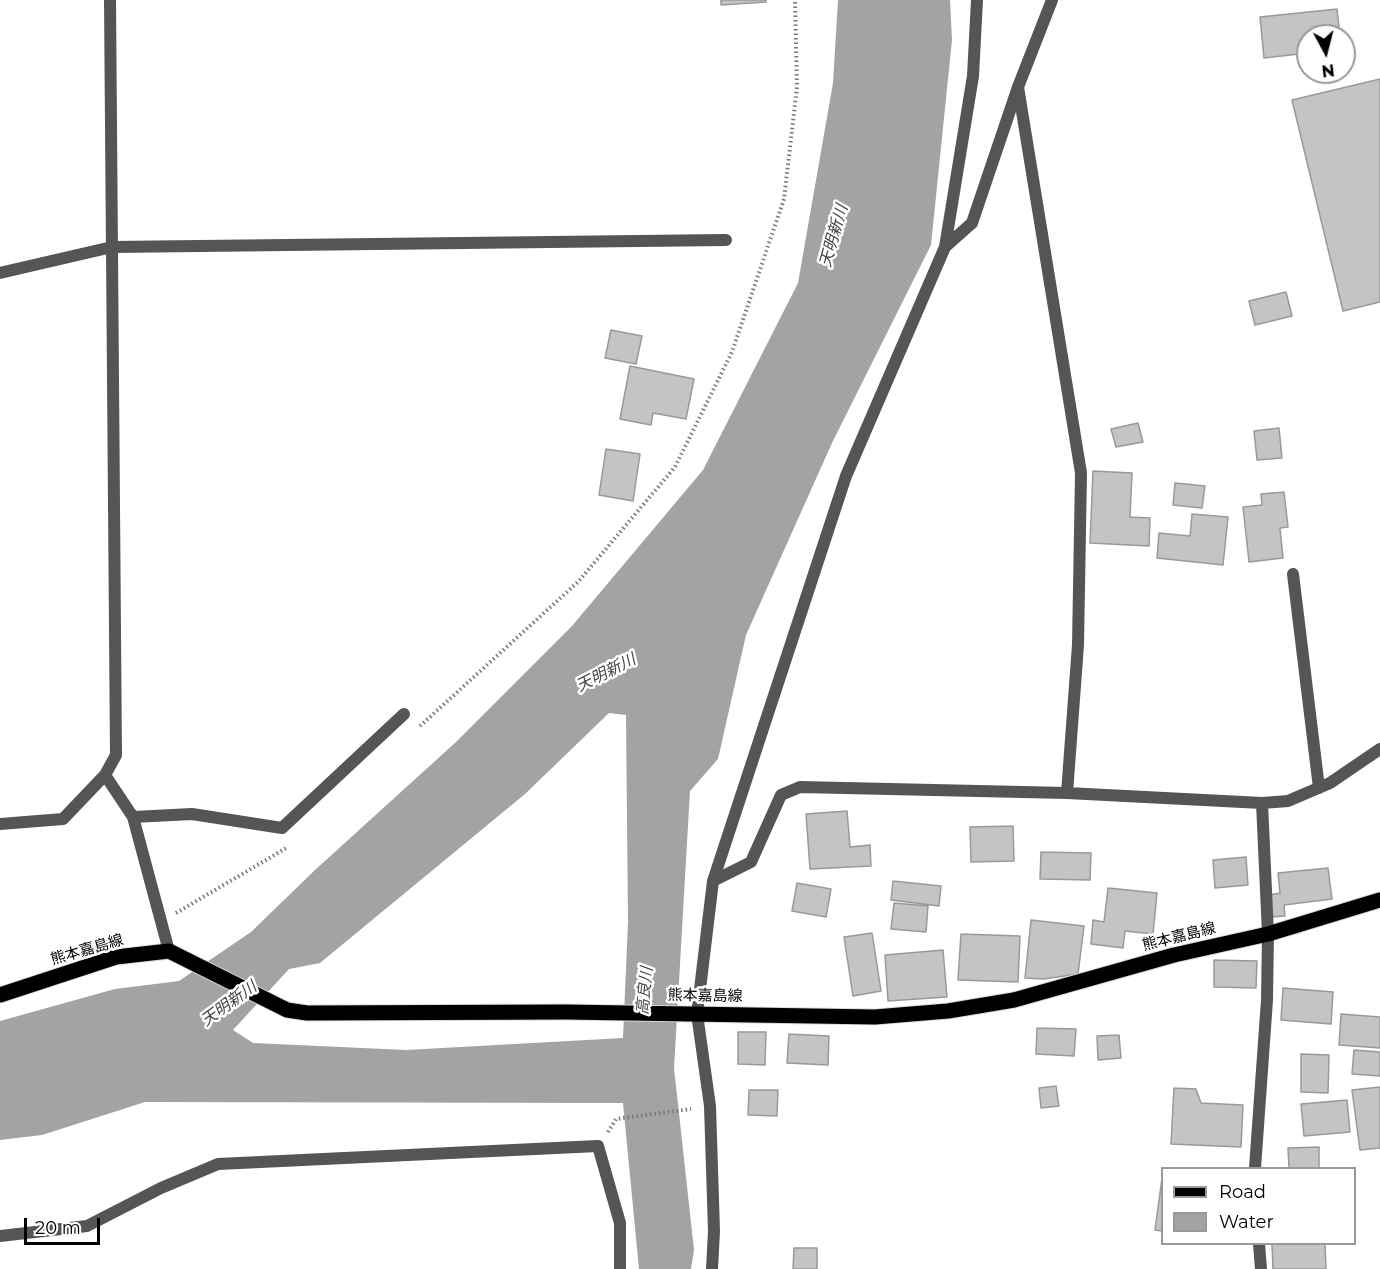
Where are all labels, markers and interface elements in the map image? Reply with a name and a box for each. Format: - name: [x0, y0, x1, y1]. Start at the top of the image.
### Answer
- north arrow: [1296, 24, 1356, 84]
- text: N: [1320, 60, 1336, 81]
- water label: 天明新川: [816, 203, 852, 269]
- water label: 天明新川: [573, 650, 639, 696]
- street label: 熊本嘉島線: [1140, 919, 1218, 955]
- street label: 熊本嘉島線: [48, 931, 126, 969]
- water label: 高良川: [633, 966, 657, 1016]
- water label: 天明新川: [197, 977, 261, 1031]
- street label: 熊本嘉島線: [667, 986, 743, 1006]
- legend: [1161, 1167, 1356, 1245]
- text: Road: [1219, 1181, 1266, 1203]
- scale bar: [27, 1206, 104, 1244]
- text: Water: [1219, 1211, 1274, 1233]
- text: 20 m: [35, 1217, 81, 1239]

